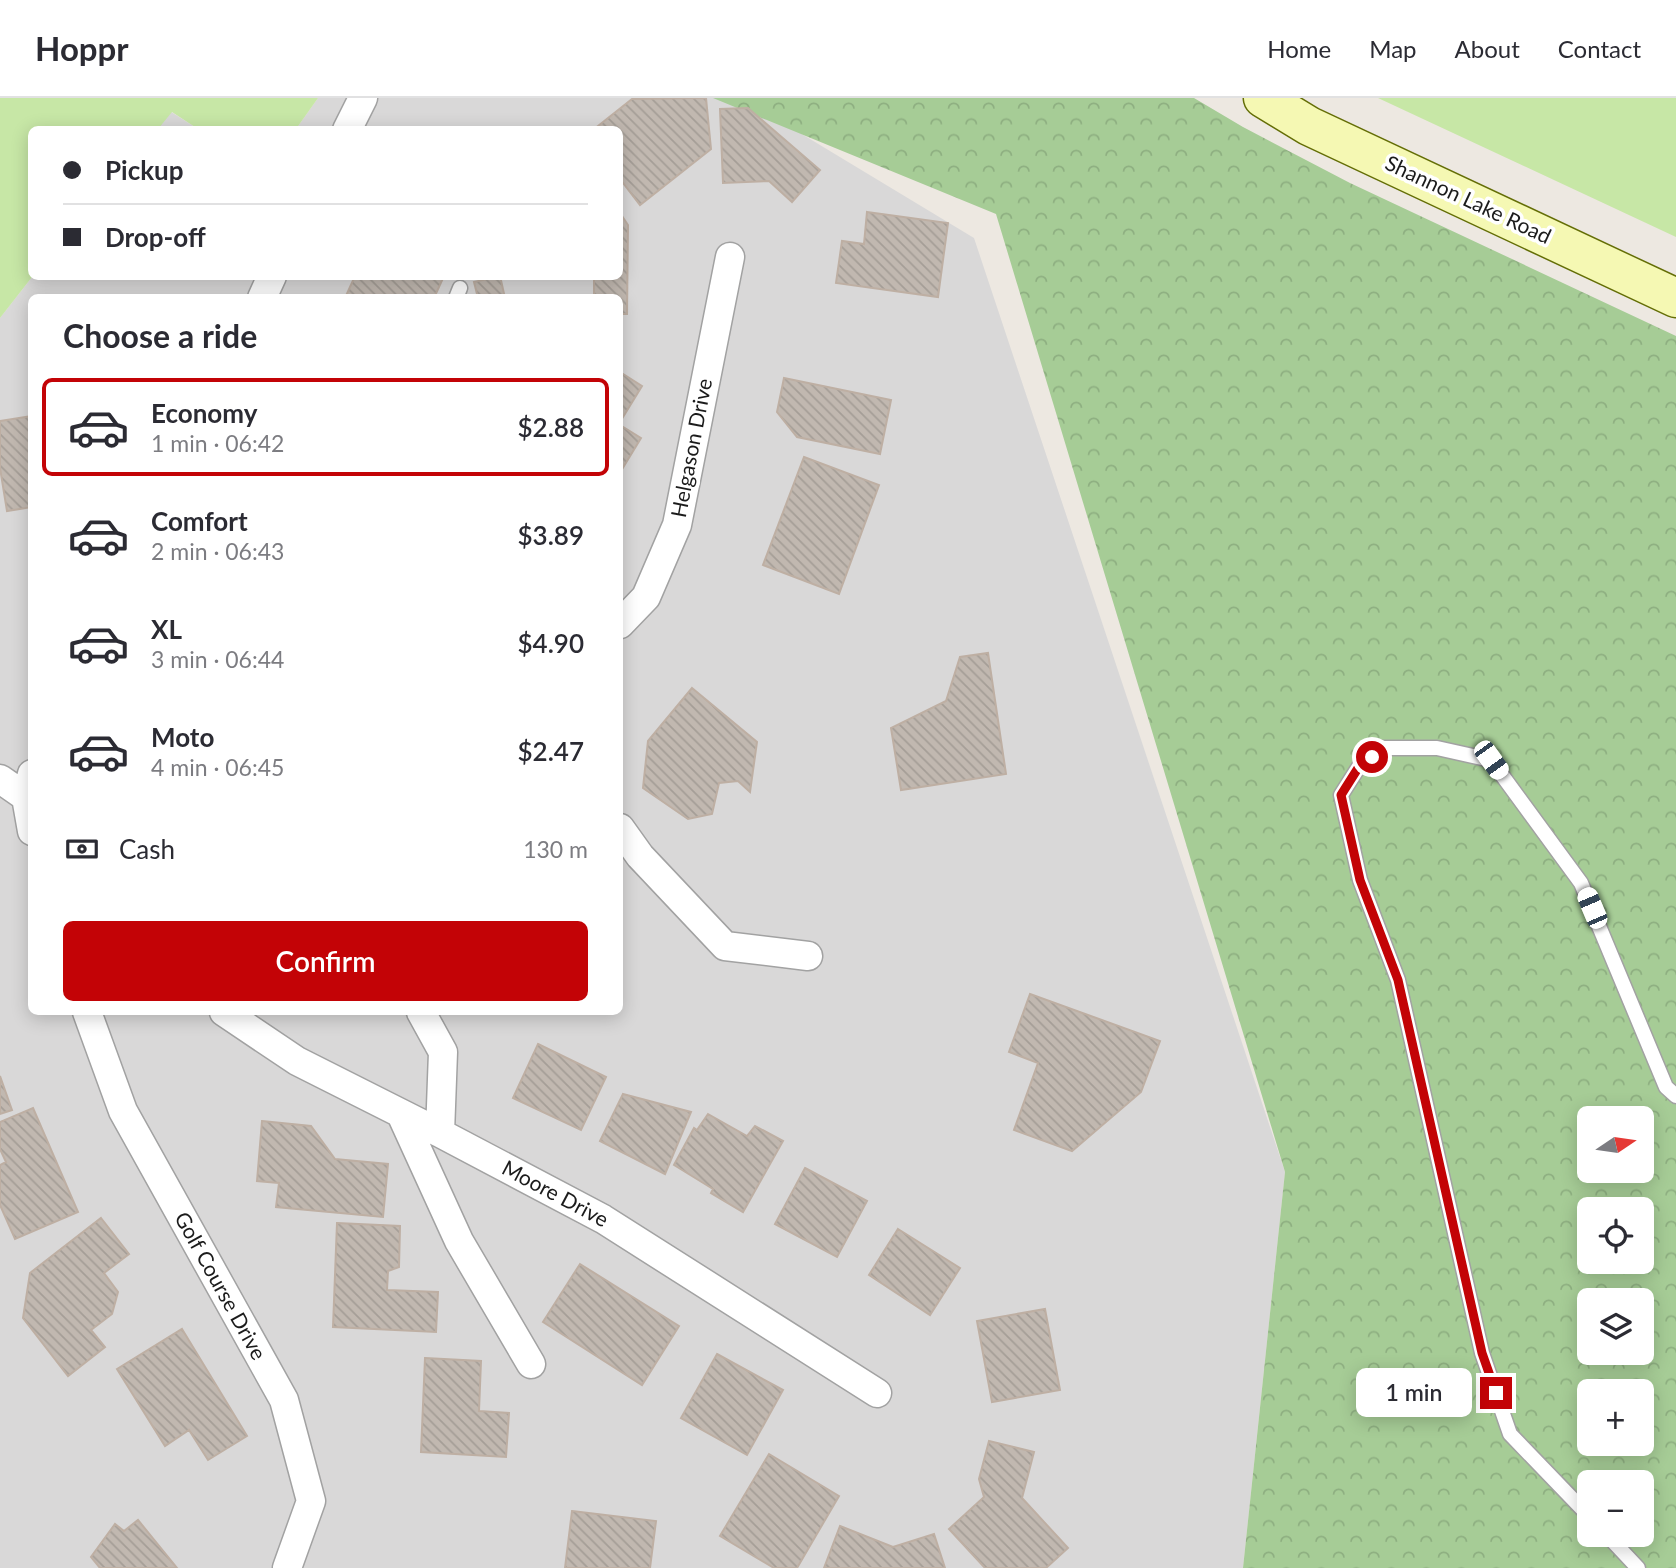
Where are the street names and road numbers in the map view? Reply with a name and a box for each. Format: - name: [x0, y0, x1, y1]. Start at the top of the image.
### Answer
- street label: Shannon Lake Road: [1382, 149, 1556, 248]
- street label: Helgason Drive: [665, 376, 716, 519]
- street label: Moore Drive: [498, 1154, 613, 1231]
- street label: Golf Course Drive: [170, 1207, 272, 1364]

